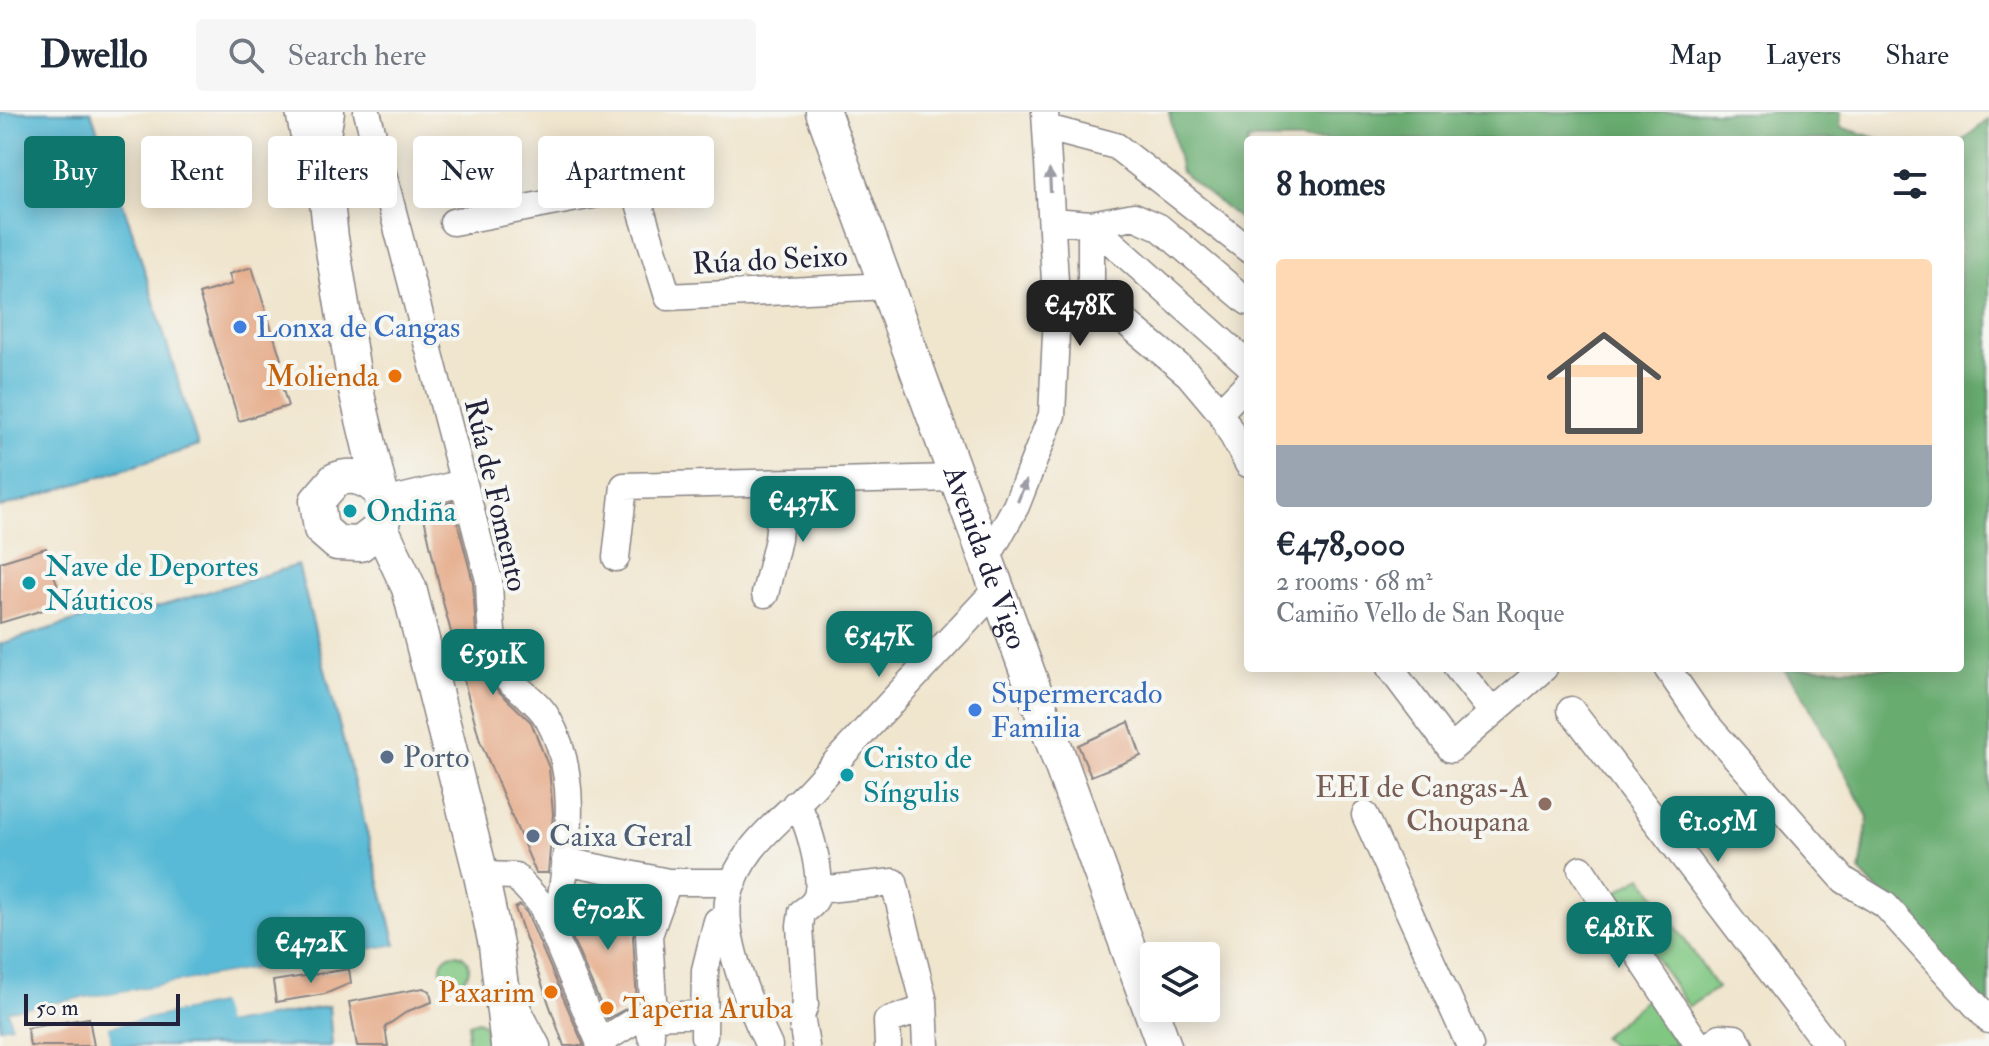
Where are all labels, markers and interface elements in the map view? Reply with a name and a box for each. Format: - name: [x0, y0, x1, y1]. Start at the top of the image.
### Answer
- search box: [196, 19, 756, 91]
- text: Dwello: [40, 31, 148, 79]
- icon: search: [224, 33, 268, 77]
- text: Search here: [288, 37, 426, 74]
- text: Map: [1669, 38, 1722, 73]
- text: Layers: [1766, 38, 1841, 73]
- text: Share: [1885, 38, 1949, 73]
- chip: Buy: [24, 136, 125, 208]
- chip: Rent: [141, 136, 252, 208]
- chip: Filters: [268, 136, 397, 208]
- chip: New: [413, 136, 522, 208]
- chip: Apartment: [538, 136, 714, 208]
- icon: filters: [1888, 162, 1932, 206]
- text: 8 homes: [1276, 163, 1385, 206]
- one-way arrow: [1043, 168, 1056, 193]
- street label: Rúa do Seixo: [691, 237, 849, 283]
- pin: €478K: [1024, 280, 1136, 348]
- text: €478K: [1045, 290, 1115, 322]
- place label: Lonxa de Cangas: [256, 309, 460, 346]
- icon: home: [1532, 311, 1676, 455]
- marker: Lonxa de Cangas: [231, 318, 249, 336]
- place label: Molienda: [266, 358, 380, 395]
- marker: Molienda: [386, 367, 404, 385]
- street label: Rúa de Fomento: [456, 395, 536, 595]
- street label: Avenida de Vigo: [935, 460, 1036, 654]
- pin: €437K: [747, 476, 859, 544]
- one-way arrow: [1016, 479, 1029, 503]
- text: €437K: [768, 486, 838, 518]
- place label: Ondiña: [366, 493, 457, 530]
- marker: Ondiña: [341, 502, 359, 520]
- text: €478,000: [1276, 523, 1405, 566]
- place label: Nave de Deportes Náuticos: [45, 548, 258, 619]
- text: 2 rooms · 68 m²: [1276, 566, 1433, 598]
- marker: Nave de Deportes Náuticos: [20, 574, 38, 592]
- text: Camiño Vello de San Roque: [1276, 598, 1564, 630]
- pin: €547K: [823, 611, 935, 679]
- text: €547K: [844, 621, 914, 653]
- pin: €591K: [437, 629, 549, 697]
- text: €591K: [459, 639, 527, 671]
- place label: Supermercado Familia: [991, 675, 1162, 746]
- marker: Supermercado Familia: [966, 701, 984, 719]
- place label: Porto: [403, 739, 469, 776]
- place label: Cristo de Síngulis: [863, 740, 972, 811]
- marker: Porto: [378, 748, 396, 766]
- marker: Cristo de Síngulis: [838, 766, 856, 784]
- place label: EEI de Cangas-A Choupana: [1315, 769, 1530, 840]
- marker: EEI de Cangas-A Choupana: [1536, 795, 1554, 813]
- pin: €1.05M: [1653, 796, 1783, 864]
- text: €1.05M: [1678, 806, 1758, 838]
- place label: Caixa Geral: [549, 818, 692, 855]
- marker: Caixa Geral: [524, 827, 542, 845]
- pin: €702K: [552, 884, 664, 952]
- text: €702K: [572, 894, 644, 926]
- pin: €481K: [1563, 902, 1675, 970]
- text: €481K: [1585, 912, 1653, 944]
- pin: €472K: [255, 917, 367, 985]
- text: €472K: [275, 927, 347, 959]
- map controls: [1140, 942, 1220, 1022]
- button: layers: [1140, 942, 1220, 1022]
- place label: Paxarim: [438, 974, 535, 1011]
- marker: Paxarim: [542, 983, 560, 1001]
- scale bar: [24, 990, 180, 1026]
- place label: Taperia Aruba: [623, 990, 793, 1027]
- text: 50 m: [36, 994, 78, 1022]
- marker: Taperia Aruba: [598, 999, 616, 1017]

